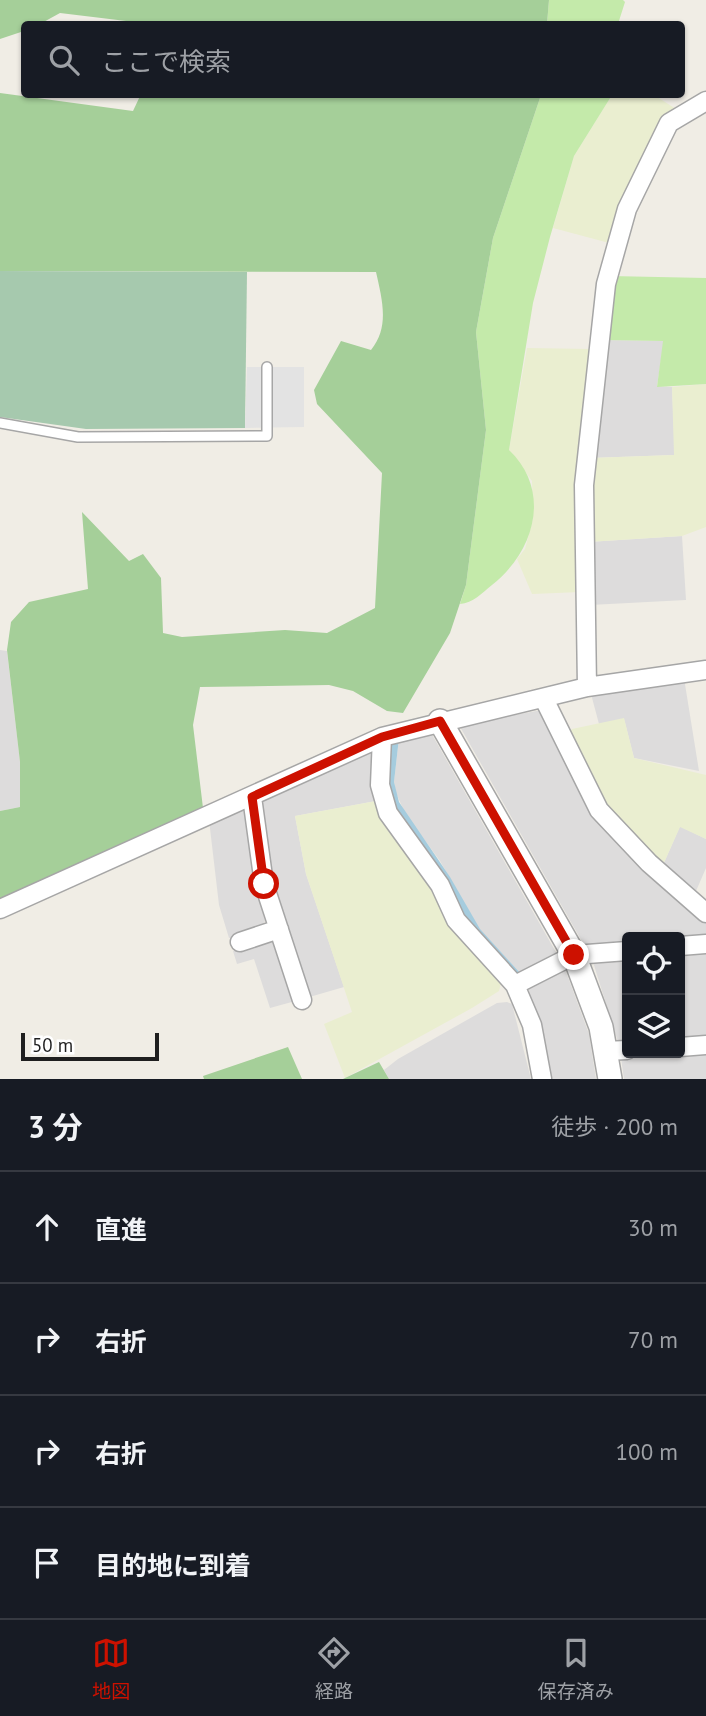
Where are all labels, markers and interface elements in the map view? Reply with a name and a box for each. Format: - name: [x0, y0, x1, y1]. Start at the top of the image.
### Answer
- search box: [21, 21, 685, 98]
- icon: search: [45, 41, 83, 79]
- text: ここで検索: [101, 45, 231, 78]
- route start: [248, 868, 279, 899]
- map controls: [622, 932, 685, 1058]
- button: locate: [622, 932, 685, 995]
- route end: [558, 939, 589, 970]
- button: layers: [622, 995, 685, 1058]
- scale bar: [21, 1030, 159, 1062]
- text: 50 m: [32, 1033, 73, 1057]
- text: 3 分: [28, 1107, 83, 1146]
- text: 徒歩 · 200 m: [551, 1112, 678, 1141]
- icon: ahead: [28, 1208, 66, 1246]
- text: 直進: [95, 1213, 147, 1246]
- text: 30 m: [628, 1213, 678, 1242]
- icon: right: [28, 1320, 66, 1358]
- text: 右折: [95, 1325, 147, 1358]
- text: 70 m: [628, 1325, 678, 1354]
- icon: right: [28, 1432, 66, 1470]
- text: 右折: [95, 1437, 147, 1470]
- text: 100 m: [616, 1437, 678, 1466]
- icon: arrive: [28, 1544, 66, 1582]
- text: 目的地に到着: [95, 1549, 251, 1582]
- tab: 地図: [92, 1634, 130, 1703]
- tab: 経路: [315, 1634, 353, 1703]
- tab: 保存済み: [538, 1634, 614, 1703]

